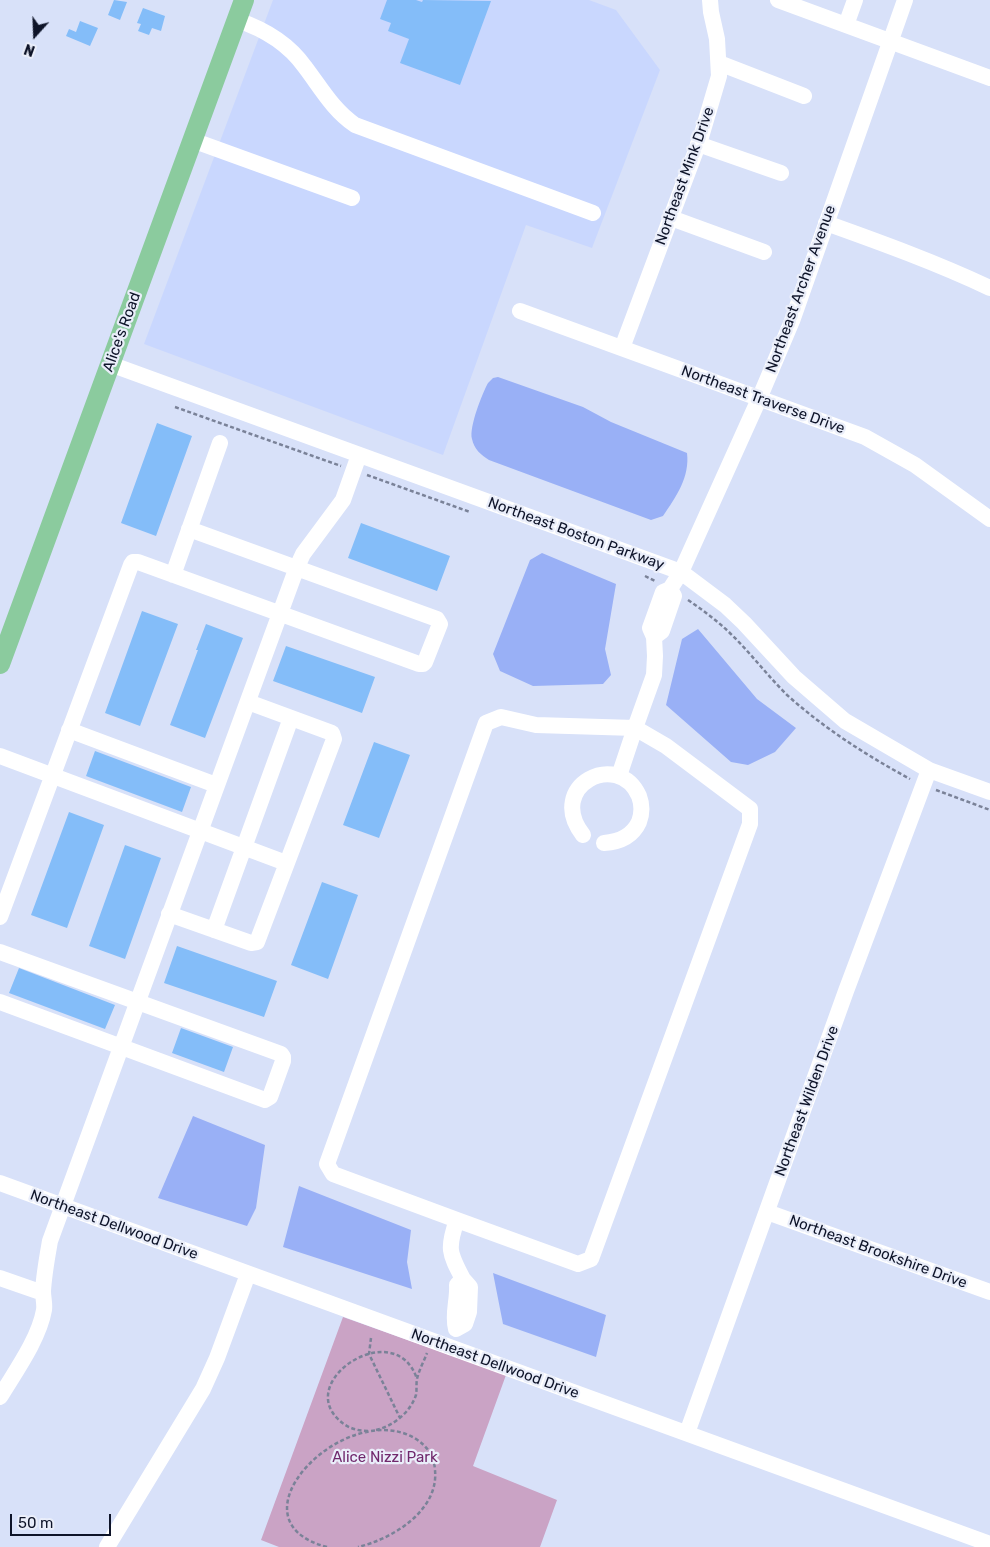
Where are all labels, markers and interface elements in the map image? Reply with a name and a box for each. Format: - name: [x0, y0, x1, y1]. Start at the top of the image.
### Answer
- north arrow: [10, 10, 60, 60]
- text: N: [22, 40, 37, 59]
- street label: Northeast Mink Drive: [652, 104, 718, 248]
- street label: Northeast Archer Avenue: [762, 203, 840, 375]
- street label: Alice's Road: [99, 290, 145, 374]
- street label: Northeast Traverse Drive: [679, 362, 847, 438]
- street label: Northeast Boston Parkway: [485, 494, 667, 574]
- street label: Northeast Wilden Drive: [771, 1023, 843, 1179]
- street label: Northeast Dellwood Drive: [28, 1186, 200, 1264]
- street label: Northeast Brookshire Drive: [787, 1211, 969, 1293]
- street label: Northeast Dellwood Drive: [409, 1325, 581, 1403]
- park label: Alice Nizzi Park: [332, 1449, 438, 1467]
- scale bar: [12, 1504, 114, 1536]
- text: 50 m: [18, 1514, 53, 1532]

